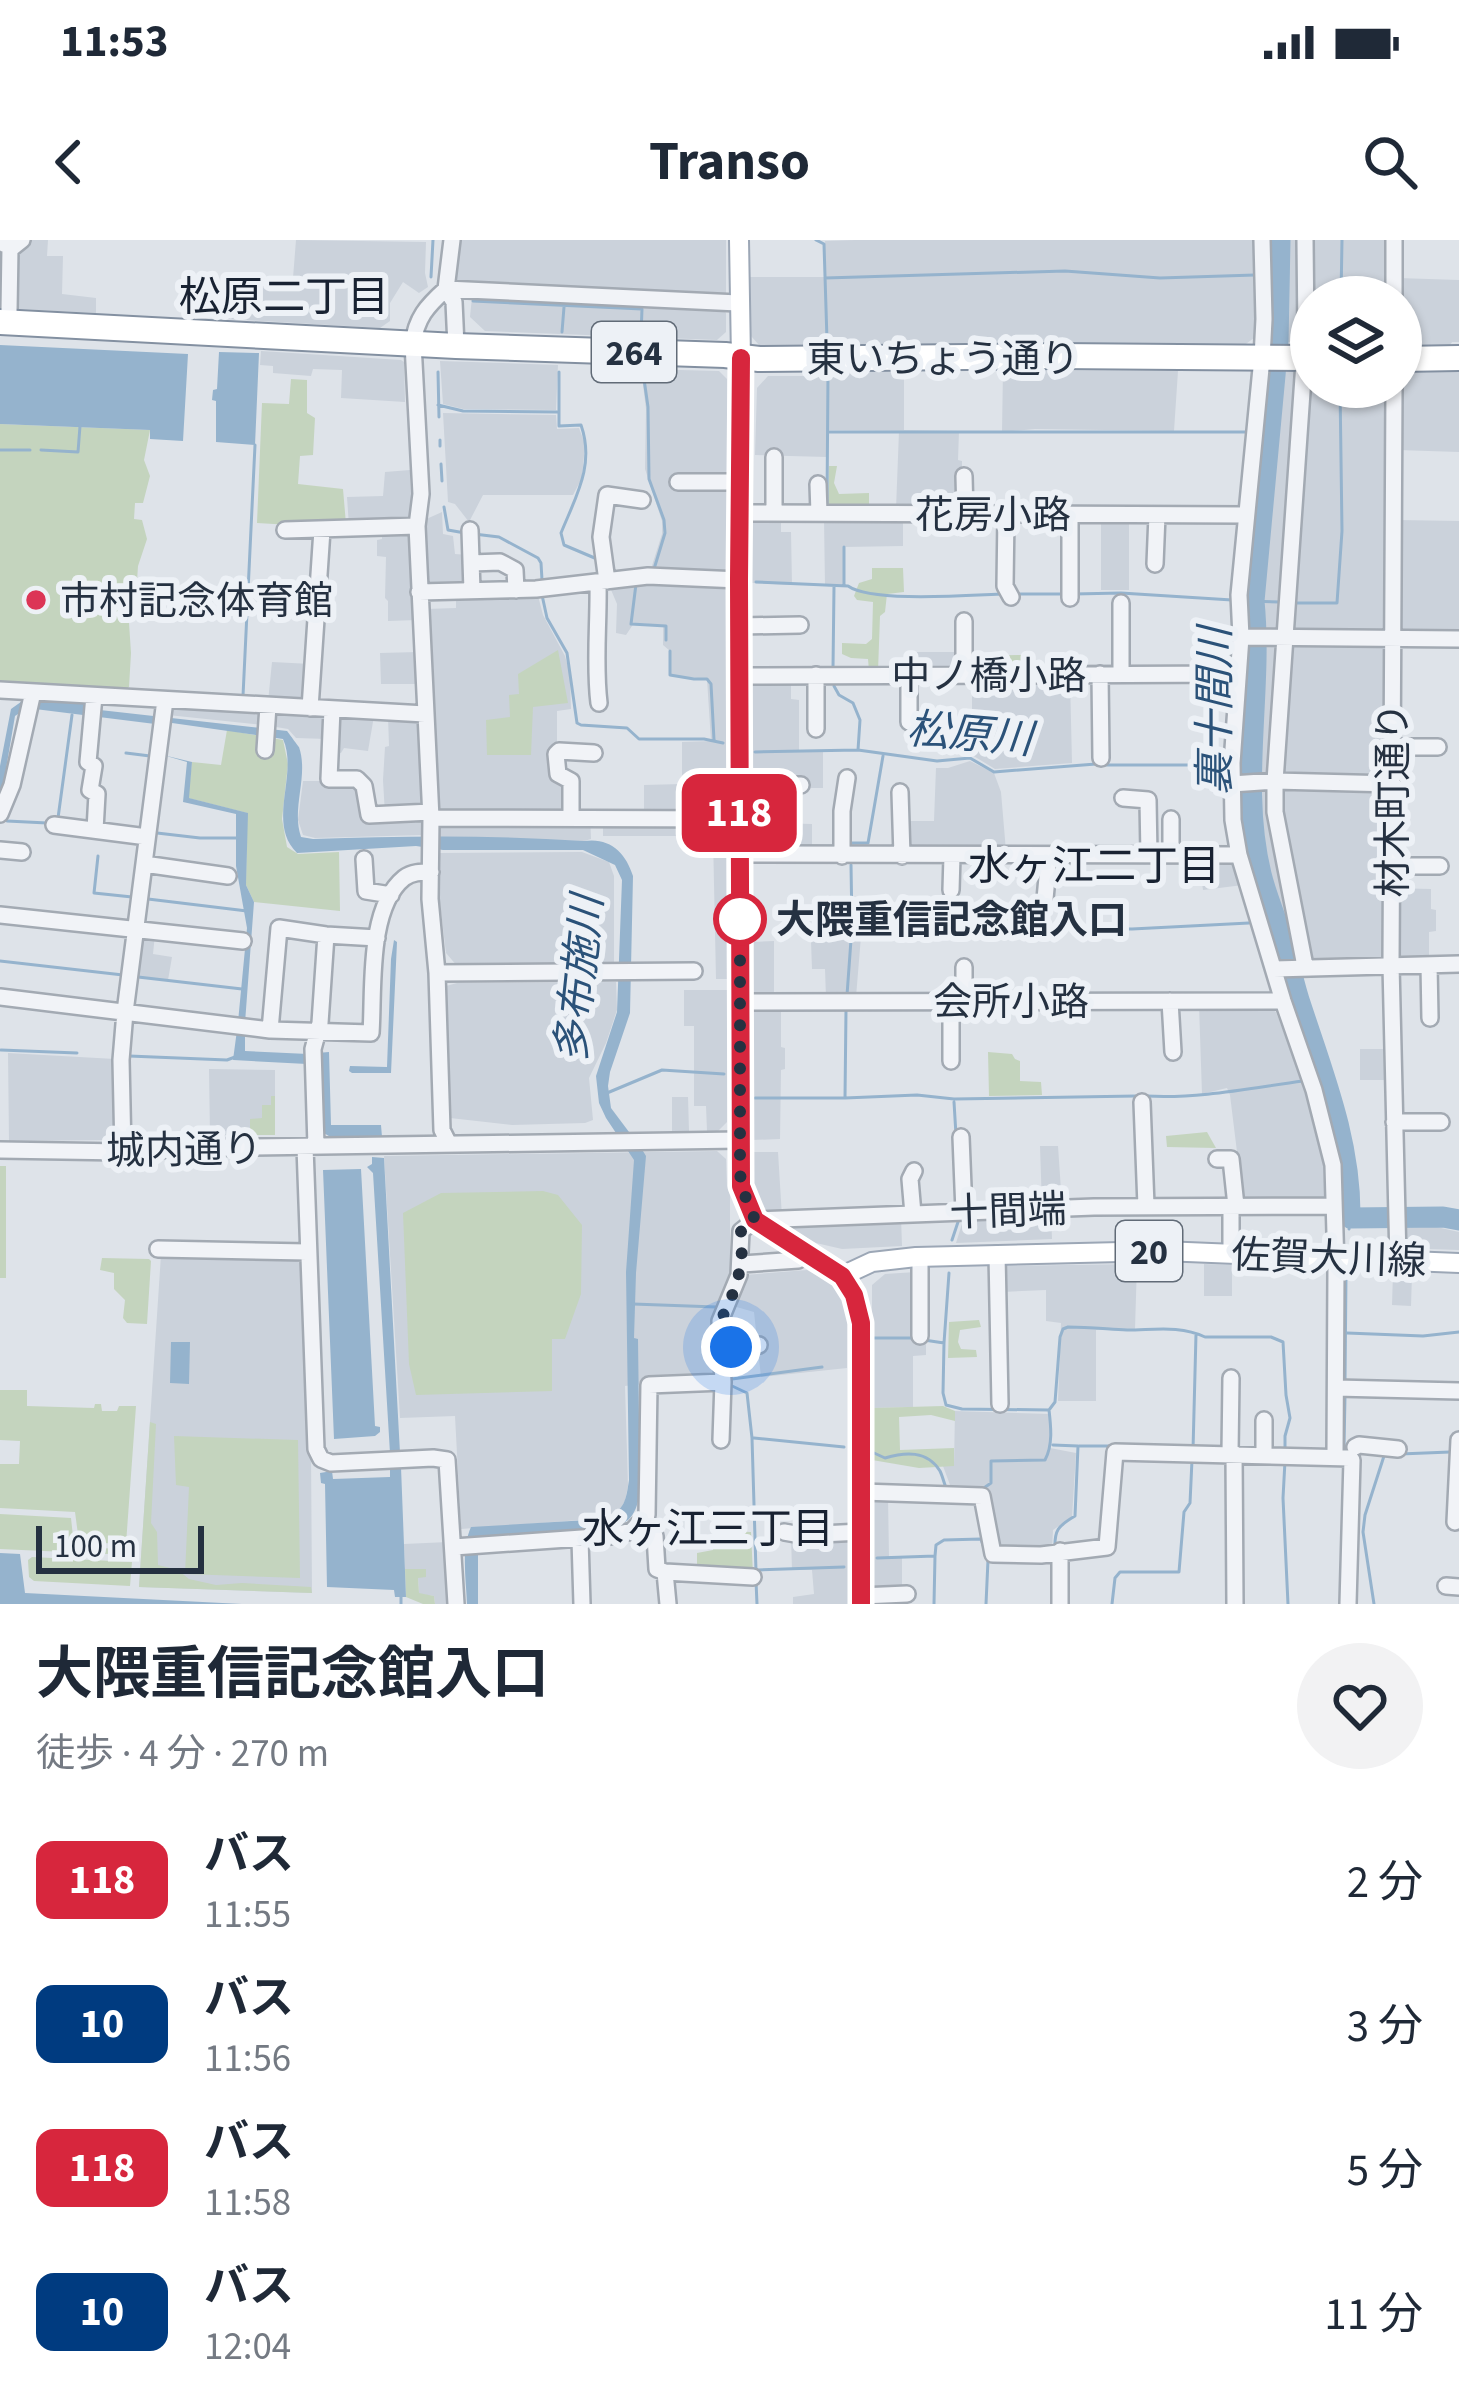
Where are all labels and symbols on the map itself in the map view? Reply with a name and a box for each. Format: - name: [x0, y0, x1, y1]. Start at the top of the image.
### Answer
- district label: 松原二丁目: [179, 268, 389, 328]
- road number: 264: [592, 322, 676, 382]
- street label: 東いちょう通り: [806, 332, 1080, 388]
- street label: 花房小路: [915, 488, 1071, 544]
- place label: 市村記念体育館: [60, 574, 333, 630]
- marker: 市村記念体育館: [23, 587, 49, 613]
- water label: 裏十間川: [1186, 623, 1246, 795]
- street label: 中ノ橋小路: [891, 649, 1087, 705]
- water label: 松原川: [904, 700, 1039, 771]
- street label: 材木町通り: [1366, 702, 1422, 898]
- line badge: 118: [670, 774, 808, 852]
- district label: 水ヶ江二丁目: [968, 837, 1220, 897]
- water label: 多布施川: [541, 889, 619, 1066]
- place label: 大隈重信記念館入口: [776, 893, 1127, 949]
- marker: 大隈重信記念館入口: [715, 894, 765, 944]
- street label: 会所小路: [933, 975, 1089, 1031]
- street label: 城内通り: [106, 1122, 263, 1180]
- street label: 十間端: [949, 1182, 1068, 1242]
- road number: 20: [1116, 1221, 1182, 1281]
- street label: 佐賀大川線: [1231, 1228, 1427, 1290]
- your location: [701, 1317, 761, 1377]
- district label: 水ヶ江三丁目: [582, 1500, 834, 1560]
- scale bar: [36, 1520, 204, 1573]

